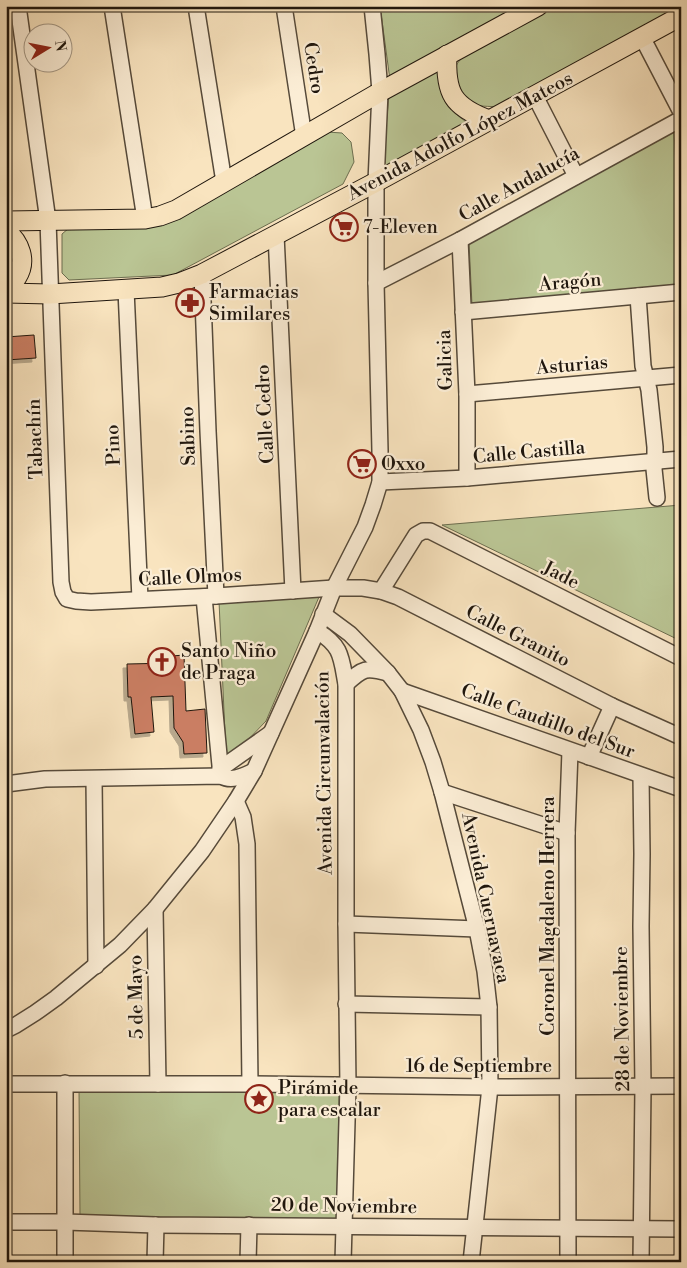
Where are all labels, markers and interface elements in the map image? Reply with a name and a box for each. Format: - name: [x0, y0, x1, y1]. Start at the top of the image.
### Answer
- north arrow: [22, 22, 72, 72]
- text: N: [50, 39, 70, 53]
- street label: Cedro: [298, 40, 330, 96]
- street label: Avenida Adolfo López Mateos: [342, 66, 577, 206]
- street label: Calle Andalucía: [455, 141, 584, 227]
- supermarket icon: 7-Eleven: [329, 212, 359, 242]
- place label: 7-Eleven: [363, 215, 438, 239]
- street label: Aragón: [537, 267, 602, 297]
- place label: Farmacias Similares: [209, 280, 299, 326]
- pharmacy icon: Farmacias Similares: [175, 288, 205, 318]
- street label: Galicia: [432, 329, 458, 391]
- street label: Asturias: [534, 350, 609, 380]
- street label: Calle Cedro: [250, 364, 280, 464]
- street label: Tabachín: [22, 398, 48, 480]
- street label: Sabino: [175, 406, 201, 466]
- street label: Pino: [100, 424, 126, 466]
- street label: Calle Castilla: [472, 435, 586, 469]
- supermarket icon: Oxxo: [347, 449, 377, 479]
- place label: Oxxo: [381, 452, 425, 476]
- street label: Jade: [538, 555, 583, 594]
- street label: Calle Olmos: [138, 562, 242, 592]
- street label: Calle Granito: [462, 599, 574, 673]
- place label: Santo Niño de Praga: [181, 639, 276, 685]
- church icon: Santo Niño de Praga: [147, 647, 177, 677]
- street label: Avenida Circunvalación: [310, 671, 338, 876]
- street label: Calle Caudillo del Sur: [458, 678, 638, 764]
- street label: Coronel Magdaleno Herrera: [536, 796, 560, 1036]
- street label: Avenida Cuernavaca: [456, 810, 516, 986]
- street label: 28 de Noviembre: [609, 946, 635, 1092]
- street label: 5 de Mayo: [123, 955, 149, 1039]
- street label: 16 de Septiembre: [406, 1054, 552, 1078]
- place label: Pirámide para escalar: [278, 1076, 381, 1122]
- place icon: Pirámide para escalar: [244, 1084, 274, 1114]
- street label: 20 de Noviembre: [271, 1193, 417, 1219]

